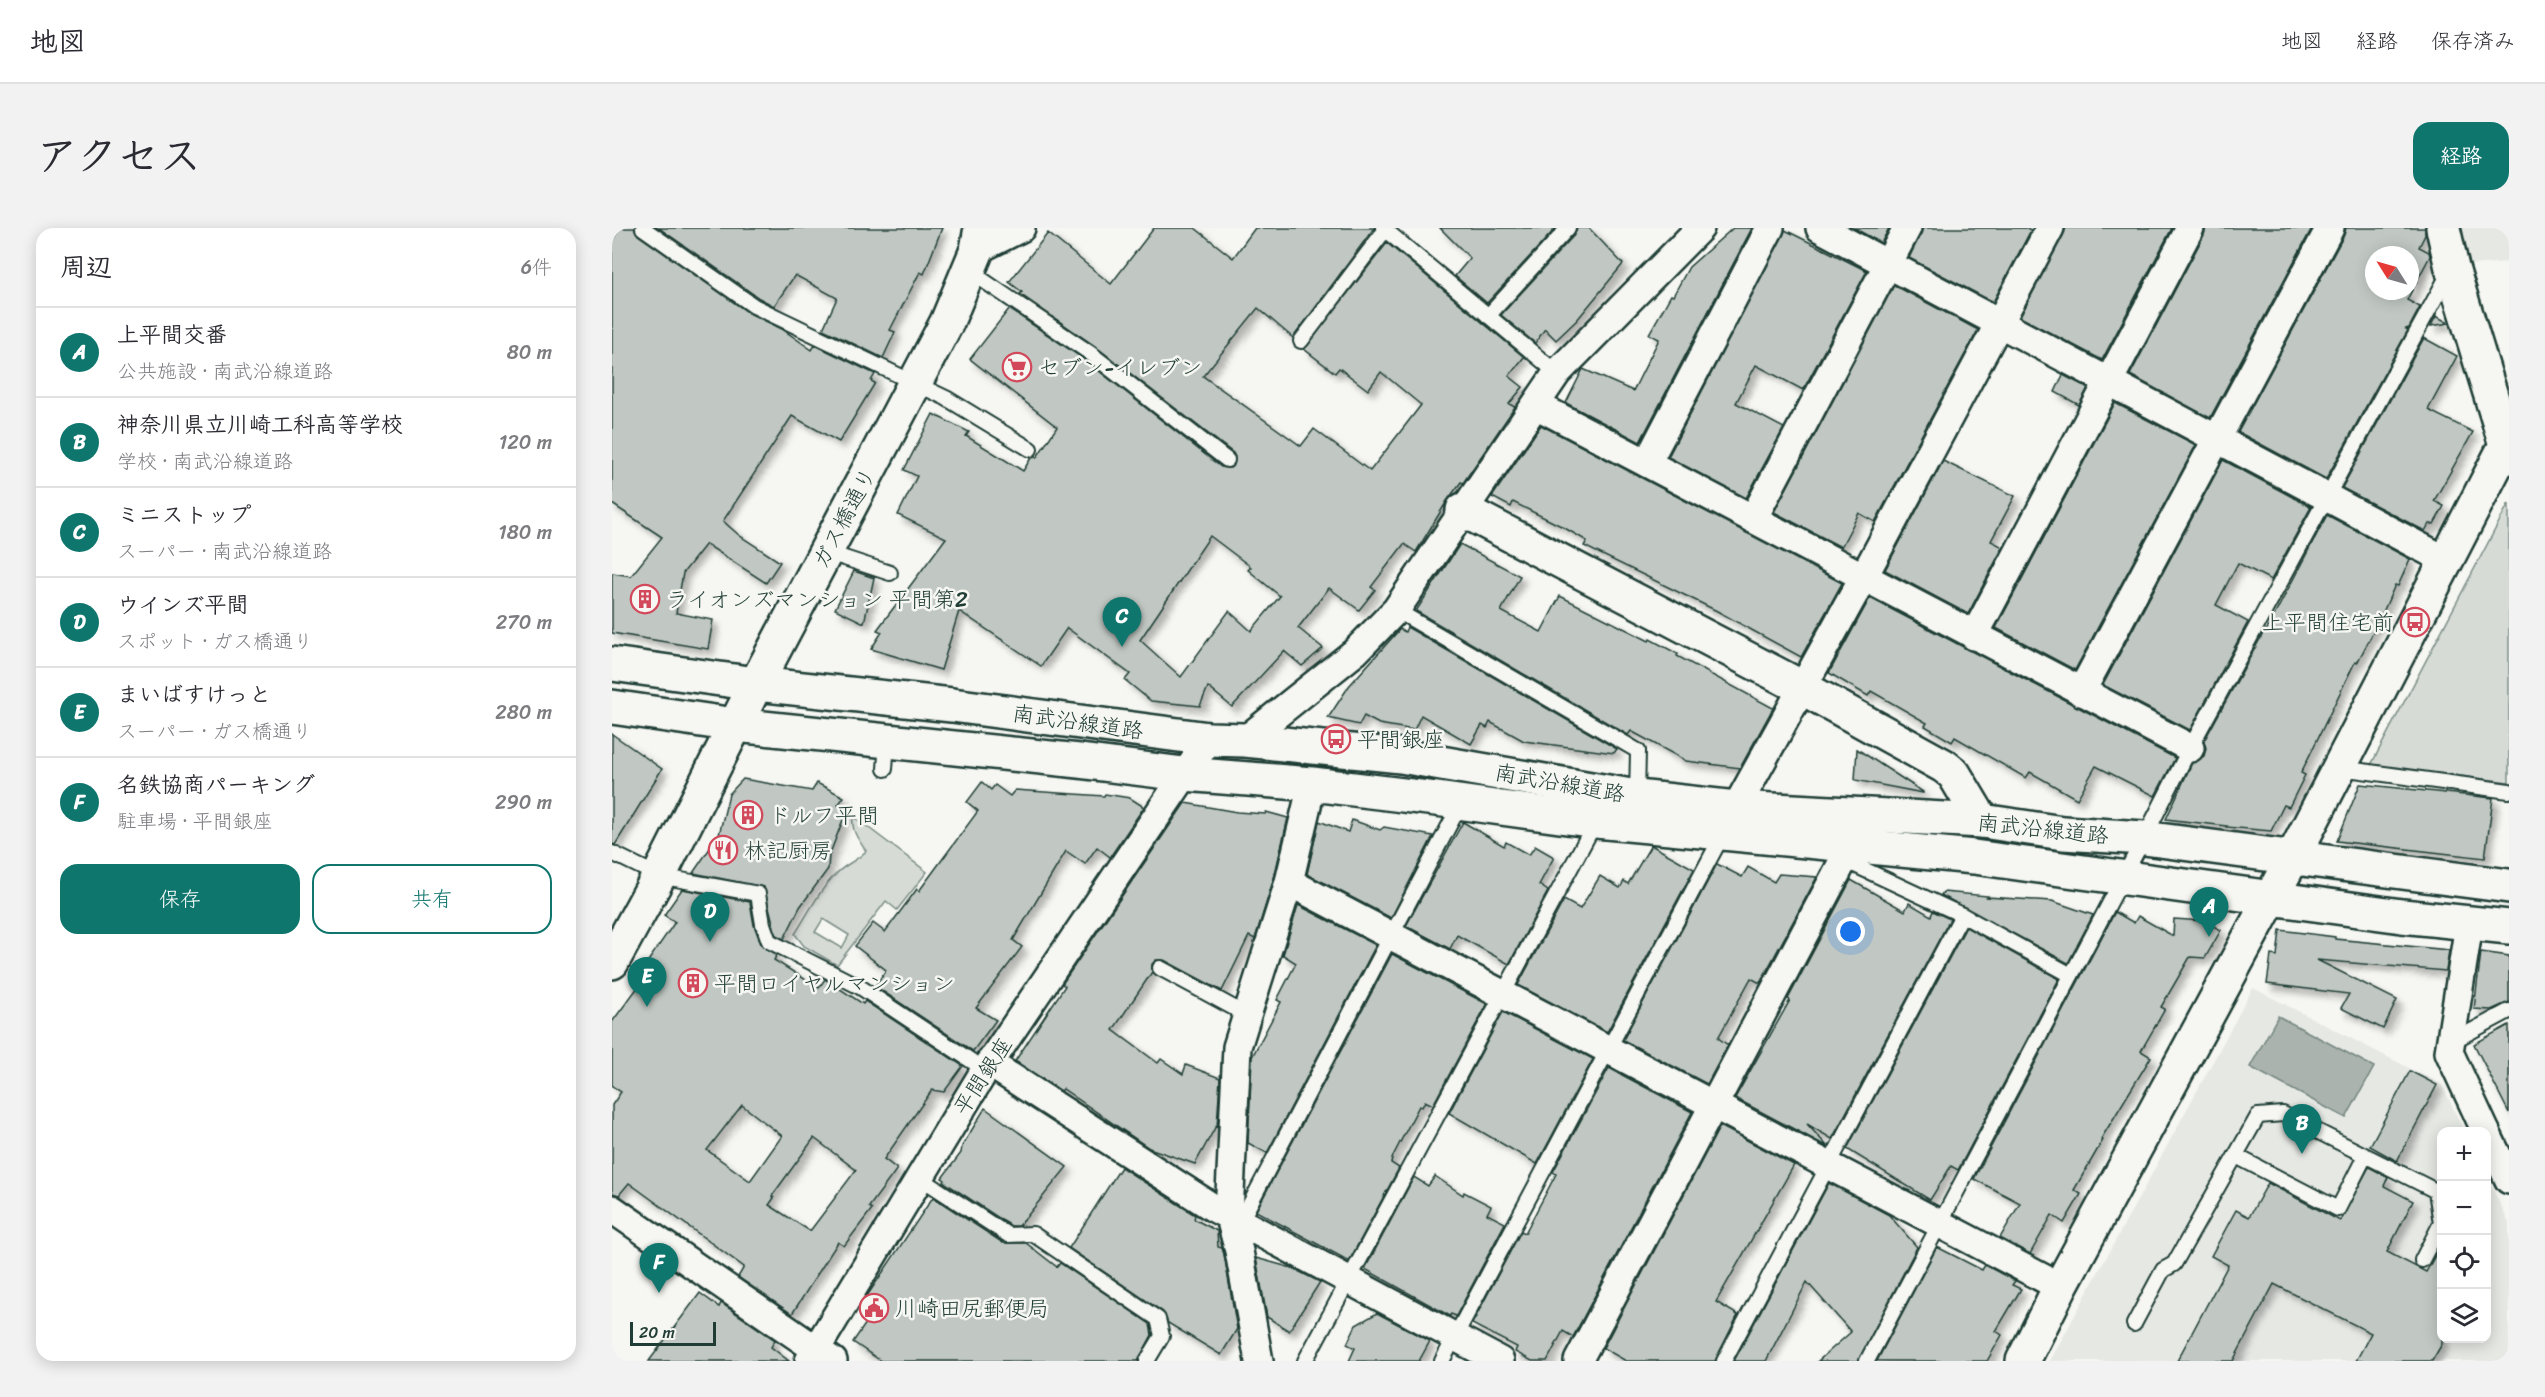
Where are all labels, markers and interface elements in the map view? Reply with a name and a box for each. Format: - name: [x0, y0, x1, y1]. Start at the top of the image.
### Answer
- text: 地図: [30, 17, 86, 66]
- text: 地図: [2281, 22, 2323, 60]
- text: 経路: [2356, 22, 2398, 60]
- text: 保存済み: [2431, 22, 2515, 60]
- text: アクセス: [36, 119, 201, 193]
- button: 経路: [2413, 122, 2509, 190]
- text: 周辺: [60, 244, 112, 290]
- north arrow: [2365, 246, 2419, 300]
- text: 6件: [521, 250, 552, 285]
- text: 上平間交番: [117, 315, 227, 354]
- text: A: [73, 335, 86, 370]
- text: 80 m: [507, 335, 552, 370]
- place label: セブン-イレブン: [1038, 348, 1202, 387]
- supermarket icon: セブン-イレブン: [1001, 351, 1033, 383]
- text: 公共施設 · 南武沿線道路: [117, 354, 333, 389]
- text: 神奈川県立川崎工科高等学校: [117, 405, 403, 444]
- text: B: [73, 425, 86, 460]
- text: 120 m: [499, 425, 552, 460]
- text: 学校 · 南武沿線道路: [117, 444, 293, 479]
- street label: ガス橋通り: [801, 460, 887, 576]
- text: ミニストップ: [117, 495, 251, 534]
- text: C: [73, 515, 86, 550]
- text: 180 m: [498, 515, 552, 550]
- text: スーパー · 南武沿線道路: [117, 534, 332, 569]
- place label: ライオンズマンション 平間第2: [666, 580, 968, 619]
- building icon: ライオンズマンション 平間第2: [629, 583, 661, 615]
- text: ウインズ平間: [117, 585, 249, 624]
- pin: C: [1102, 598, 1142, 647]
- place label: 上平間住宅前: [2262, 603, 2394, 642]
- text: D: [74, 605, 85, 640]
- text: 270 m: [496, 605, 552, 640]
- bus stop icon: 上平間住宅前: [2399, 606, 2431, 638]
- text: スポット · ガス橋通り: [117, 624, 313, 659]
- text: まいばすけっと: [117, 675, 271, 714]
- street label: 南武沿線道路: [1010, 694, 1146, 750]
- text: E: [74, 695, 85, 730]
- text: 280 m: [495, 695, 552, 730]
- text: スーパー · ガス橋通り: [117, 714, 312, 749]
- place label: 平間銀座: [1357, 720, 1445, 759]
- bus stop icon: 平間銀座: [1320, 723, 1352, 755]
- street label: 南武沿線道路: [1492, 752, 1628, 814]
- text: 名鉄協商パーキング: [117, 765, 315, 804]
- text: F: [74, 785, 85, 820]
- text: 290 m: [495, 785, 552, 820]
- place label: ドルフ平間: [769, 796, 879, 835]
- building icon: ドルフ平間: [732, 799, 764, 831]
- street label: 南武沿線道路: [1975, 803, 2111, 855]
- text: 駐車場 · 平間銀座: [117, 804, 273, 839]
- place label: 林記厨房: [744, 831, 832, 870]
- restaurant icon: 林記厨房: [707, 834, 739, 866]
- button: 保存: [60, 864, 300, 934]
- button: 共有: [312, 864, 552, 934]
- pin: A: [2190, 888, 2228, 937]
- pin: D: [690, 892, 730, 942]
- your location: [1836, 917, 1865, 946]
- pin: E: [627, 958, 666, 1007]
- place label: 平間ロイヤルマンション: [714, 964, 955, 1003]
- building icon: 平間ロイヤルマンション: [677, 967, 709, 999]
- street label: 平間銀座: [943, 1028, 1023, 1124]
- pin: B: [2282, 1104, 2322, 1154]
- map controls: [2437, 1127, 2491, 1343]
- button: +: [2437, 1127, 2491, 1181]
- button: −: [2437, 1181, 2491, 1235]
- button: locate: [2437, 1235, 2491, 1289]
- pin: F: [640, 1244, 678, 1293]
- place label: 川崎田尻郵便局: [895, 1289, 1049, 1328]
- button: layers: [2437, 1289, 2491, 1343]
- public building icon: 川崎田尻郵便局: [858, 1292, 890, 1324]
- text: 20 m: [639, 1318, 675, 1347]
- scale bar: [630, 1319, 716, 1346]

